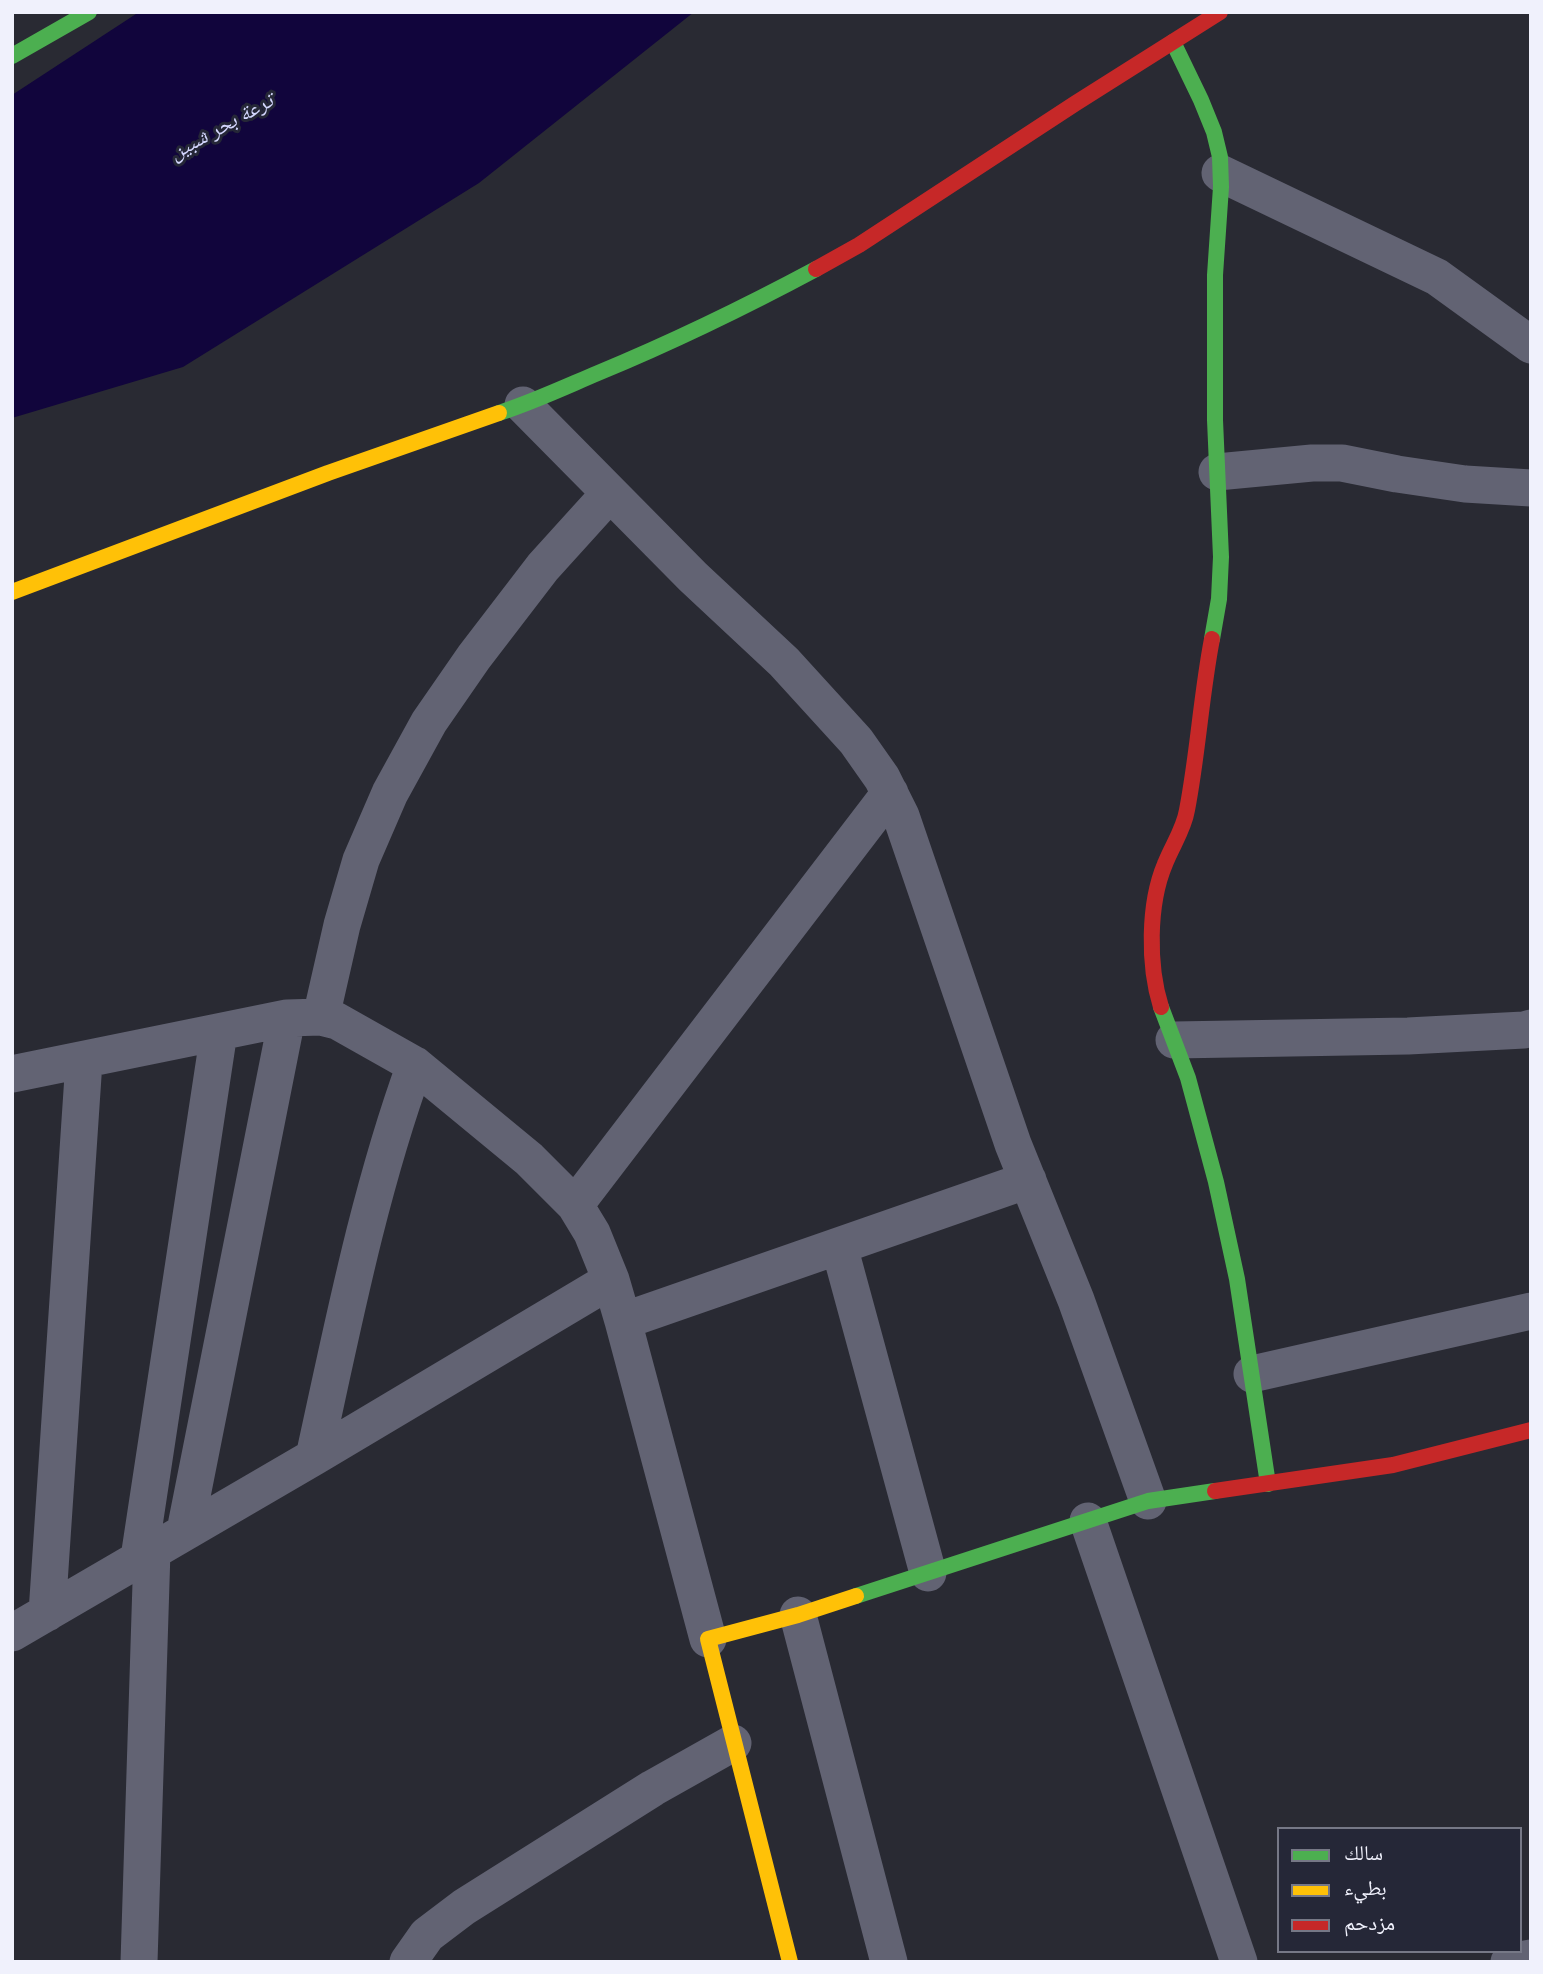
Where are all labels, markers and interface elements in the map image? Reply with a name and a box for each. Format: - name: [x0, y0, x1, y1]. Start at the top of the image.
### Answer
- water label: ترعة بحر شبين: [166, 89, 278, 167]
- legend: [1277, 1827, 1522, 1953]
- text: سالك: [1344, 1839, 1383, 1867]
- text: بطيء: [1344, 1874, 1387, 1902]
- text: مزدحم: [1344, 1909, 1395, 1937]

